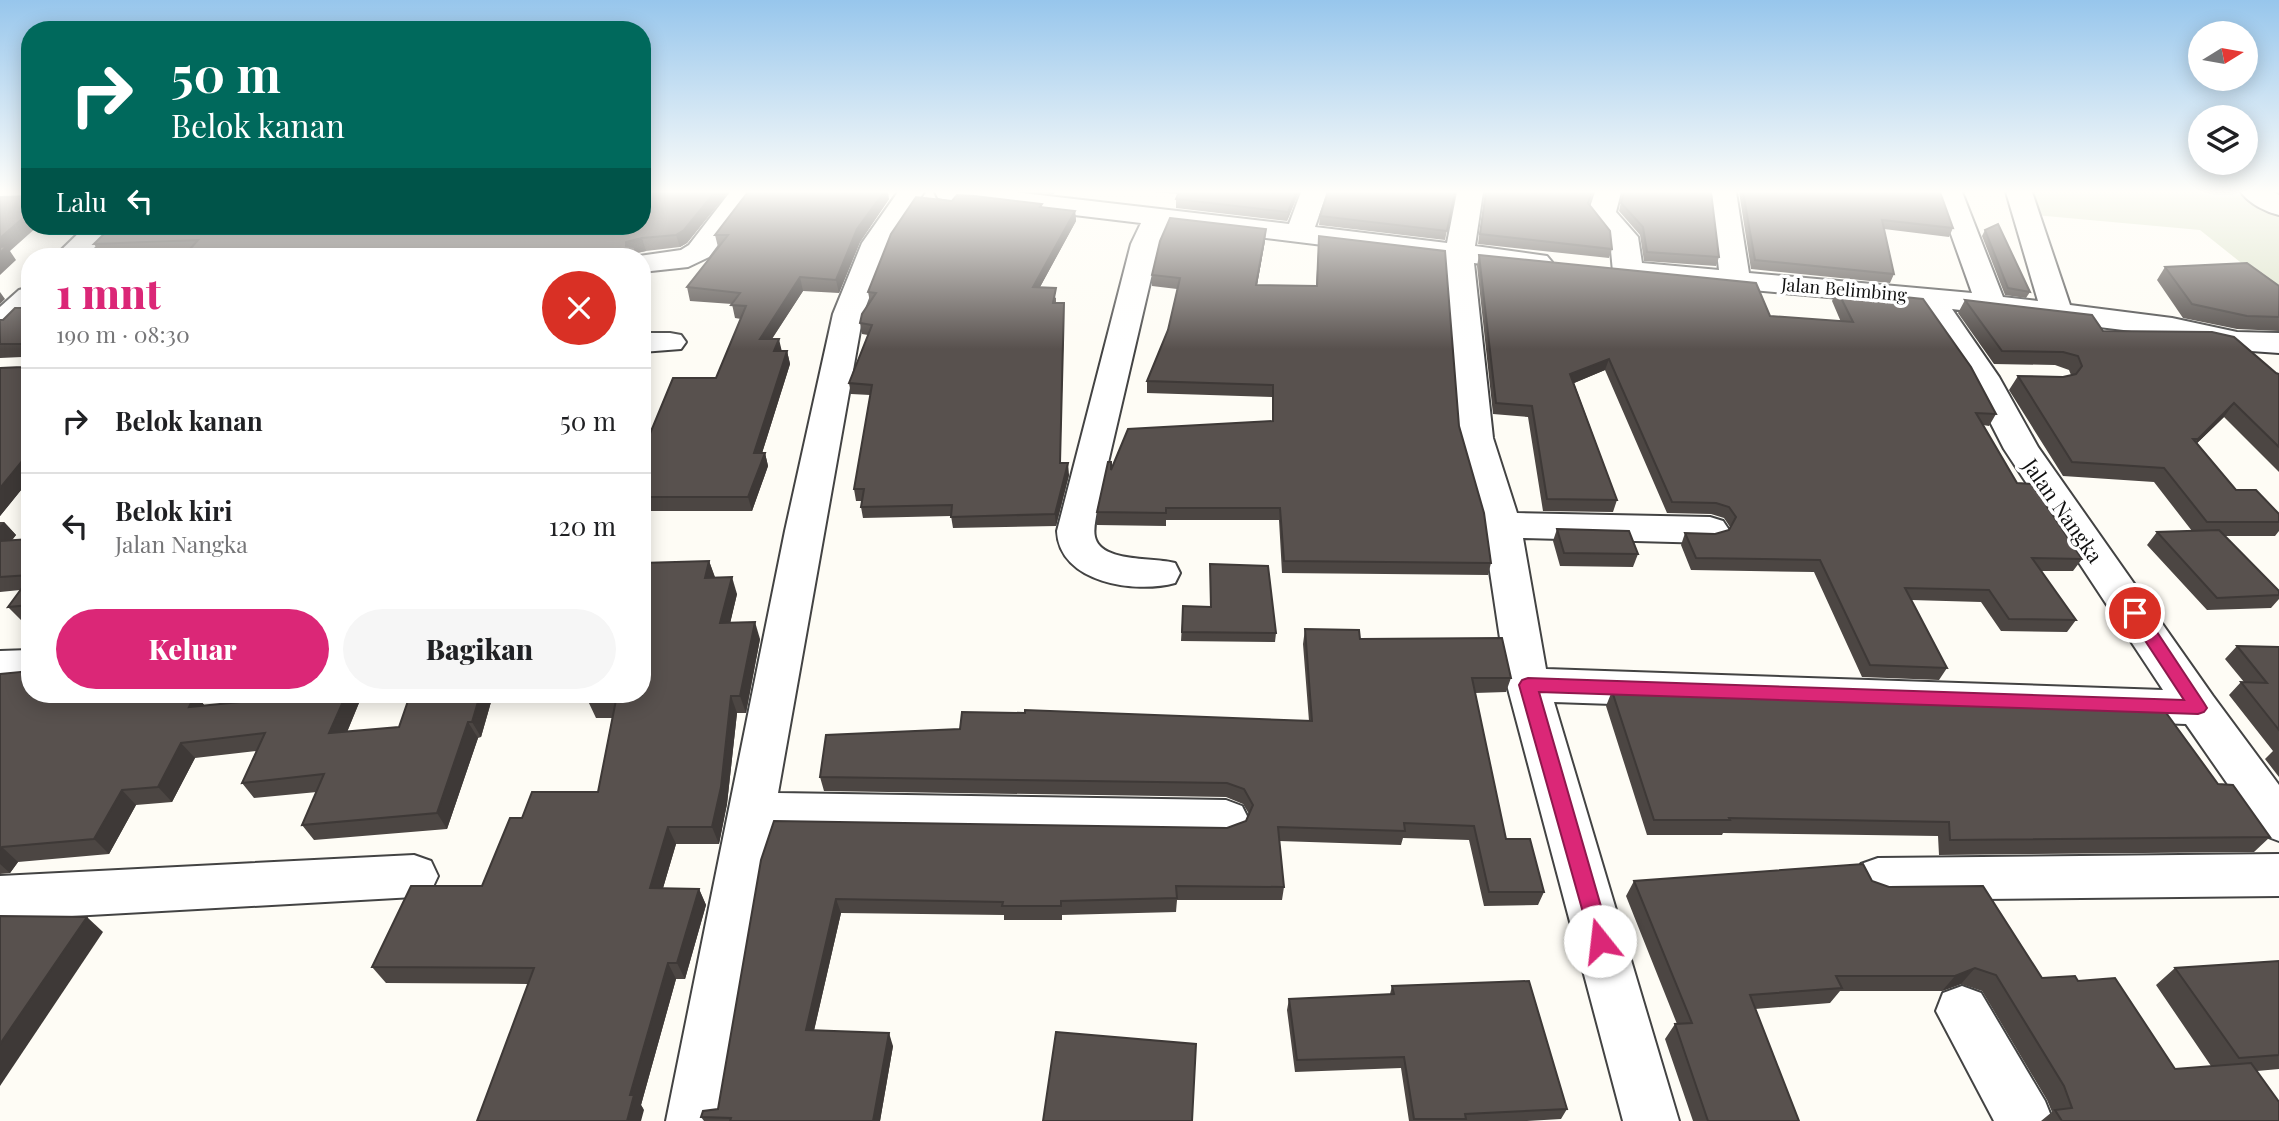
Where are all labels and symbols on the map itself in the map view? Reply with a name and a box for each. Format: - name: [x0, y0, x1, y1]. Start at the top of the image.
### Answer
- north arrow: [2188, 21, 2258, 91]
- street label: Jalan Belimbing: [1779, 271, 1908, 306]
- street label: Jalan Nangka: [2017, 452, 2111, 568]
- pin: [2105, 583, 2165, 643]
- position arrow: [1563, 904, 1637, 978]

